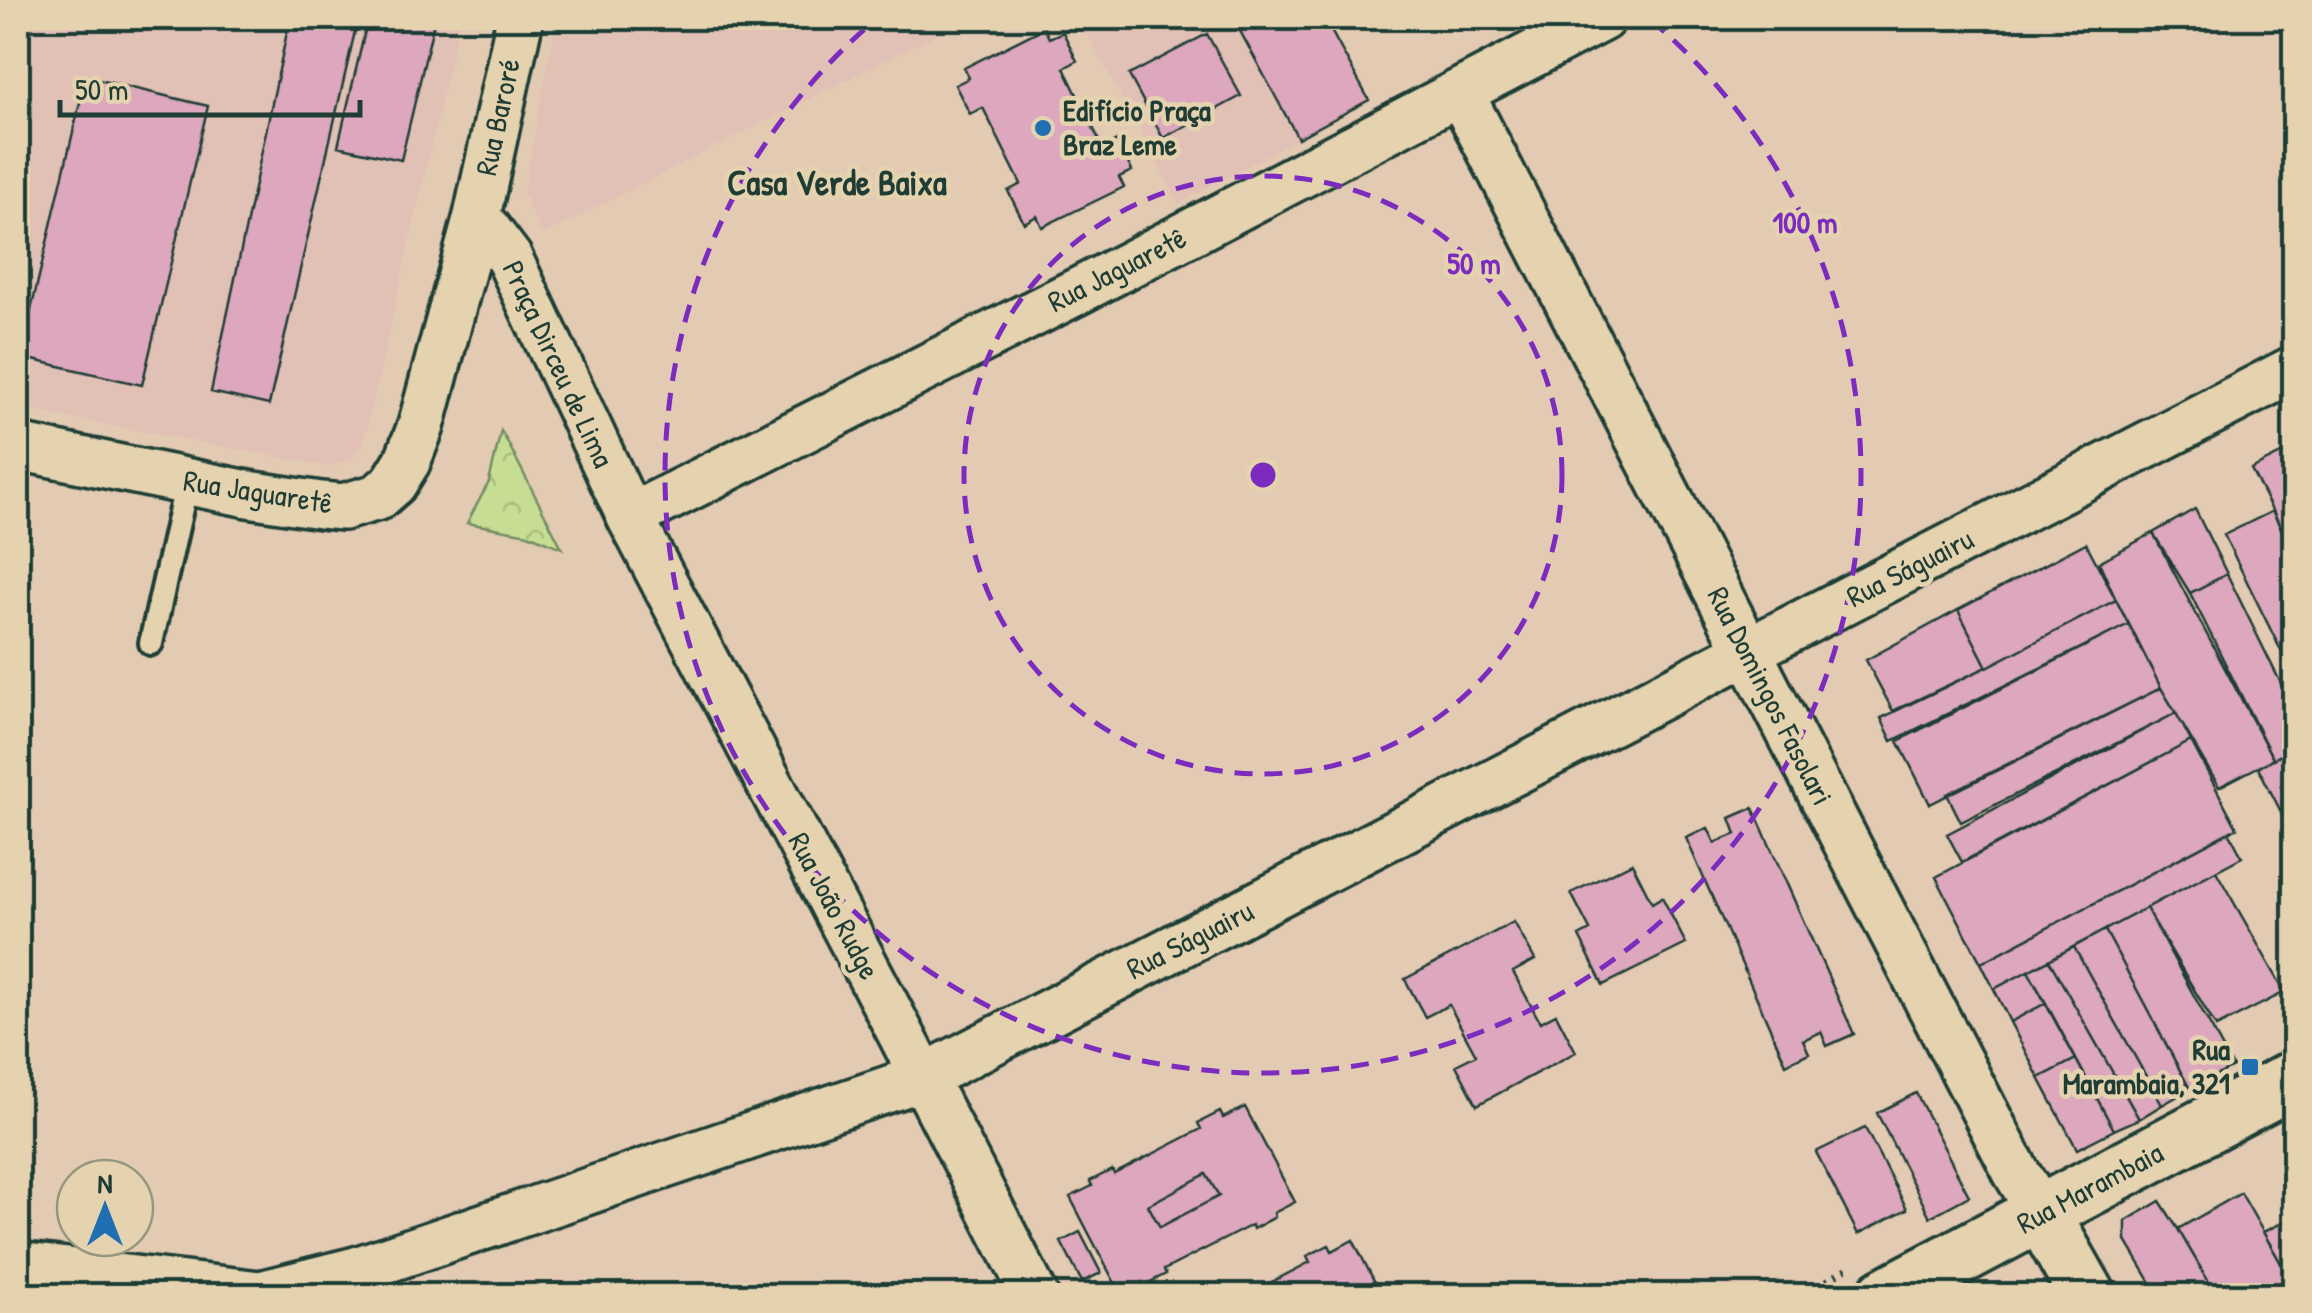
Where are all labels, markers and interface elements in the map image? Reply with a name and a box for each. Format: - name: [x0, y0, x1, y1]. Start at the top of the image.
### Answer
- scale bar: [60, 55, 360, 117]
- street label: Rua Baroré: [465, 55, 529, 179]
- text: 50 m: [75, 69, 128, 109]
- place label: Edifício Praça Braz Leme: [1063, 90, 1211, 164]
- marker: Edifício Praça Braz Leme: [1032, 117, 1054, 139]
- district label: Casa Verde Baixa: [727, 159, 947, 206]
- text: 100 m: [1772, 202, 1838, 242]
- street label: Rua Jaguaretê: [1041, 217, 1193, 321]
- text: 50 m: [1447, 243, 1501, 283]
- street label: Praça Dirceu de Lima: [494, 254, 624, 474]
- centre of rings: [1245, 457, 1281, 493]
- street label: Rua Jaguaretê: [181, 460, 335, 523]
- street label: Rua Ságuairu: [1839, 518, 1980, 616]
- street label: Rua Domingos Fasolari: [1699, 580, 1843, 811]
- street label: Rua João Rudge: [779, 825, 890, 986]
- street label: Rua Ságuairu: [1119, 890, 1260, 988]
- place label: Rua Marambaia, 321: [2063, 1029, 2230, 1103]
- marker: Rua Marambaia, 321: [2239, 1056, 2261, 1078]
- street label: Rua Marambaia: [2009, 1132, 2170, 1242]
- north arrow: [55, 1158, 155, 1258]
- text: N: [98, 1164, 113, 1202]

